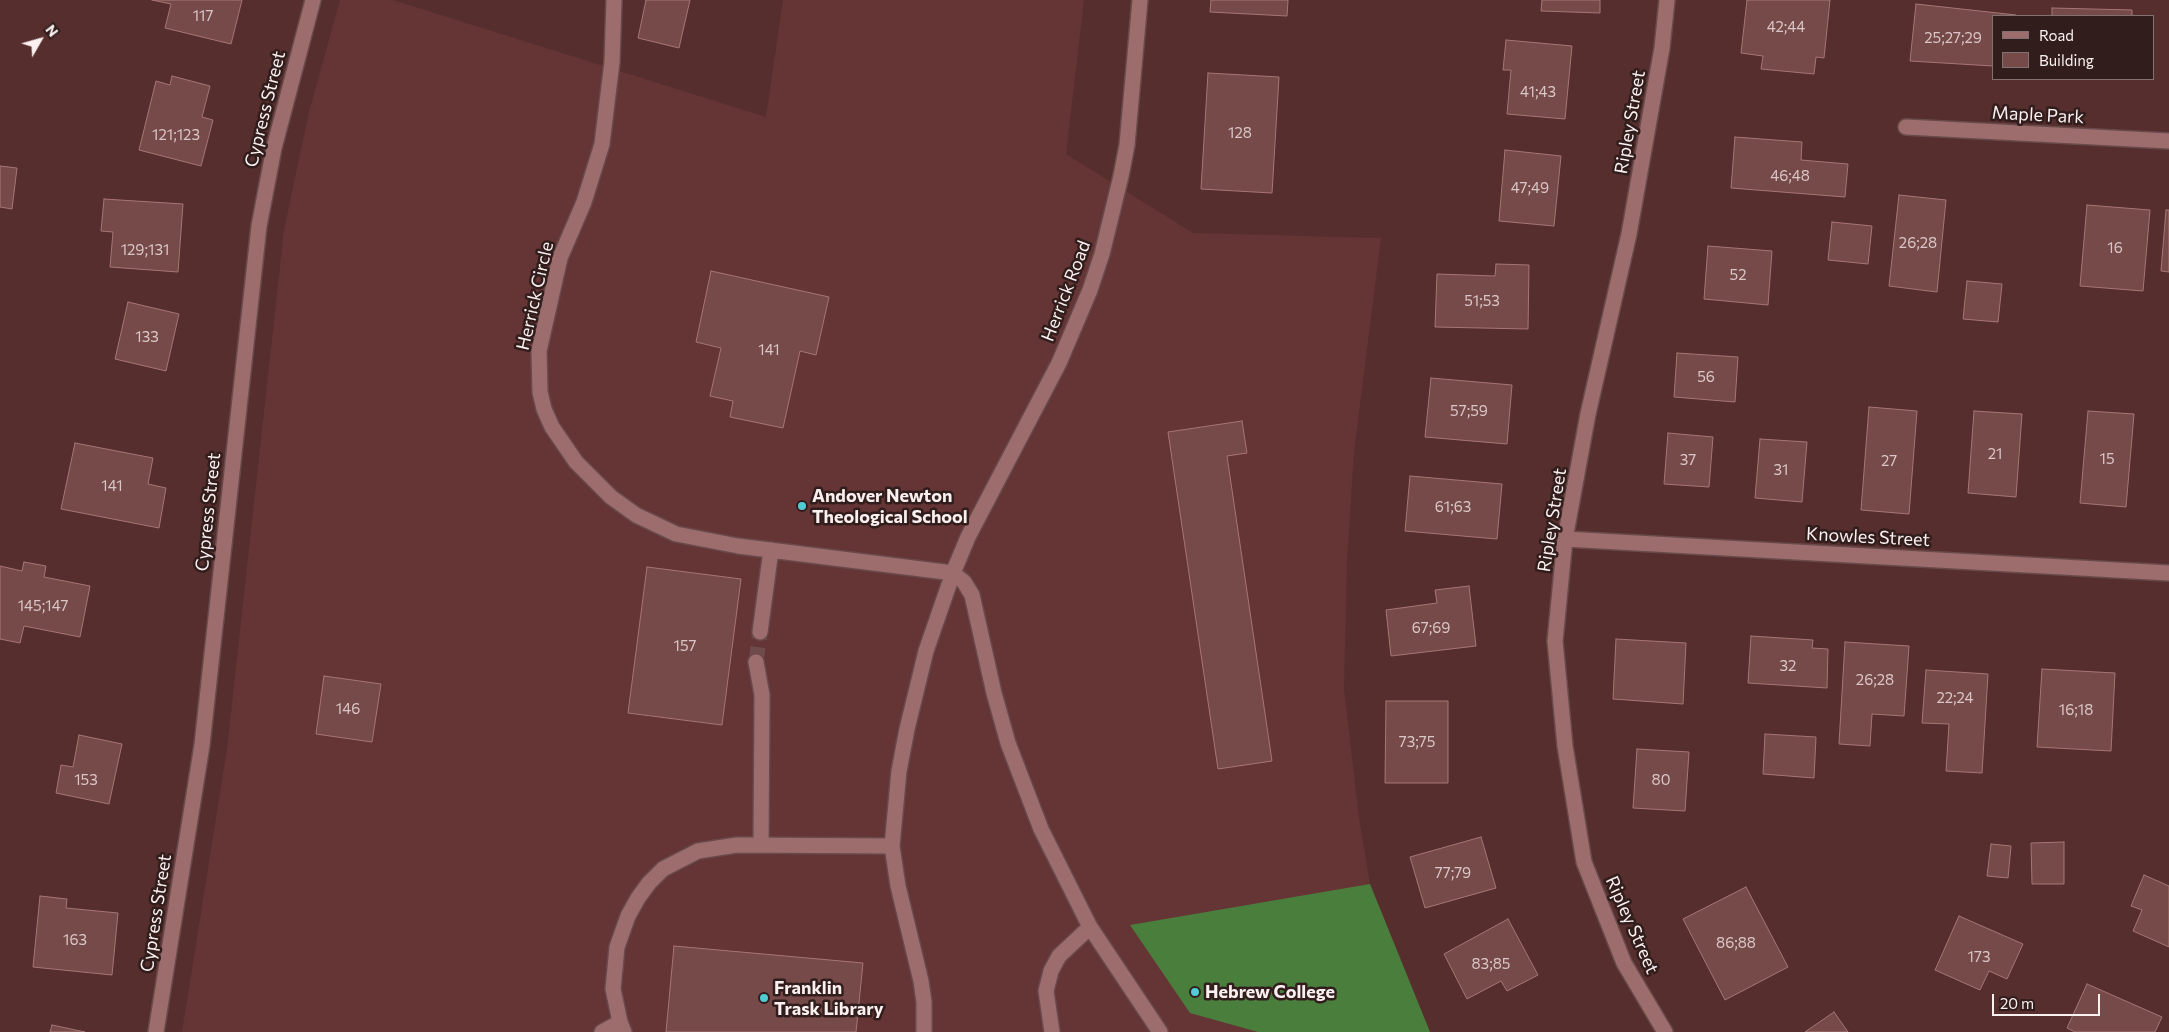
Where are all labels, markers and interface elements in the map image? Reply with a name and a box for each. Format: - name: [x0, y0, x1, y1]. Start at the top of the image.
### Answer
- house number: 117: [193, 7, 213, 25]
- north arrow: [15, 15, 65, 65]
- legend: [1992, 15, 2154, 80]
- house number: 42;44: [1767, 18, 1805, 36]
- text: N: [42, 21, 62, 40]
- text: Road: [2039, 26, 2074, 44]
- house number: 25;27;29: [1924, 29, 1982, 47]
- street label: Cypress Street: [240, 49, 290, 169]
- text: Building: [2039, 51, 2094, 69]
- street label: Ripley Street: [1610, 69, 1650, 175]
- house number: 41;43: [1520, 83, 1556, 101]
- street label: Maple Park: [1991, 102, 2085, 128]
- house number: 128: [1228, 124, 1252, 142]
- house number: 121;123: [152, 126, 200, 144]
- house number: 46;48: [1770, 167, 1810, 185]
- house number: 47;49: [1511, 179, 1549, 197]
- house number: 26;28: [1899, 234, 1937, 252]
- street label: Herrick Road: [1037, 238, 1095, 344]
- house number: 16: [2107, 239, 2123, 257]
- street label: Herrick Circle: [512, 240, 558, 352]
- house number: 129;131: [121, 241, 169, 259]
- house number: 52: [1730, 266, 1746, 284]
- house number: 51;53: [1464, 292, 1500, 310]
- house number: 133: [135, 328, 159, 346]
- house number: 141: [758, 341, 780, 359]
- house number: 56: [1697, 368, 1715, 386]
- house number: 57;59: [1450, 402, 1488, 420]
- house number: 21: [1988, 445, 2002, 463]
- house number: 15: [2099, 450, 2115, 468]
- house number: 37: [1680, 451, 1696, 469]
- street label: Cypress Street: [191, 452, 225, 572]
- house number: 27: [1881, 452, 1897, 470]
- house number: 31: [1774, 461, 1788, 479]
- street label: Ripley Street: [1533, 467, 1571, 573]
- house number: 141: [101, 477, 123, 495]
- place label: Andover Newton Theological School: [812, 485, 968, 528]
- house number: 61;63: [1435, 498, 1471, 516]
- marker: Andover Newton Theological School: [796, 500, 808, 512]
- street label: Knowles Street: [1806, 523, 1930, 551]
- house number: 145;147: [18, 597, 68, 615]
- house number: 67;69: [1412, 619, 1450, 637]
- house number: 157: [674, 637, 696, 655]
- house number: 32: [1780, 657, 1796, 675]
- house number: 26;28: [1856, 671, 1894, 689]
- house number: 22;24: [1936, 689, 1974, 707]
- house number: 146: [336, 700, 360, 718]
- house number: 16;18: [2059, 701, 2093, 719]
- house number: 73;75: [1399, 733, 1435, 751]
- house number: 153: [74, 771, 98, 789]
- house number: 80: [1652, 771, 1670, 789]
- street label: Cypress Street: [136, 853, 176, 973]
- house number: 77;79: [1435, 864, 1471, 882]
- street label: Ripley Street: [1601, 873, 1663, 977]
- house number: 163: [63, 931, 87, 949]
- house number: 86;88: [1716, 934, 1756, 952]
- house number: 173: [1968, 948, 1990, 966]
- house number: 83;85: [1472, 955, 1510, 973]
- place label: Franklin Trask Library: [774, 977, 884, 1020]
- place label: Hebrew College: [1205, 981, 1335, 1003]
- scale bar: [1994, 984, 2102, 1016]
- marker: Hebrew College: [1189, 986, 1201, 998]
- marker: Franklin Trask Library: [758, 992, 770, 1004]
- text: 20 m: [2000, 994, 2034, 1012]

